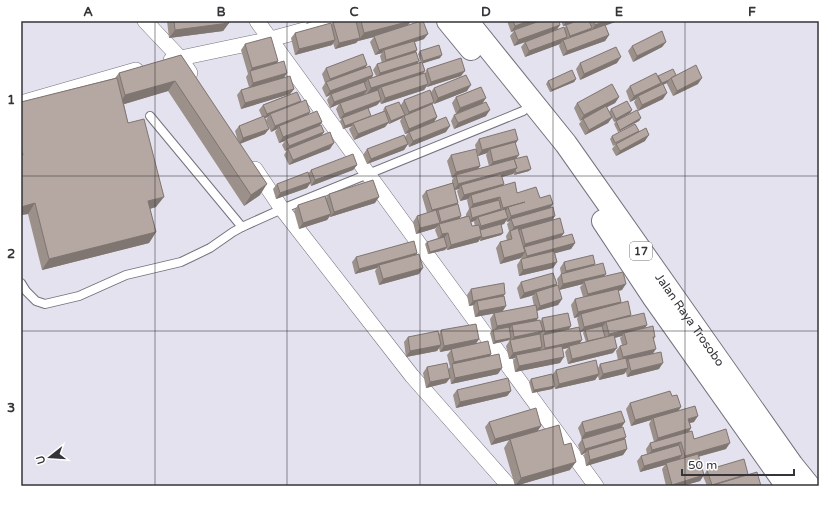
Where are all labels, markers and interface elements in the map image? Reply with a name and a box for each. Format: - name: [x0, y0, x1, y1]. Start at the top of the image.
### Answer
- text: A: [83, 4, 93, 20]
- text: B: [216, 4, 226, 20]
- text: C: [349, 4, 359, 20]
- text: D: [481, 4, 491, 20]
- text: E: [615, 4, 623, 20]
- text: F: [748, 4, 756, 20]
- text: 1: [7, 92, 15, 108]
- road number: 17: [630, 242, 652, 260]
- text: 2: [7, 246, 15, 262]
- street label: Jalan Raya Trosobo: [652, 271, 727, 369]
- text: 3: [7, 400, 15, 416]
- north arrow: [30, 437, 70, 477]
- scale bar: [682, 451, 794, 477]
- text: U: [33, 454, 48, 466]
- text: 50 m: [688, 458, 717, 472]

